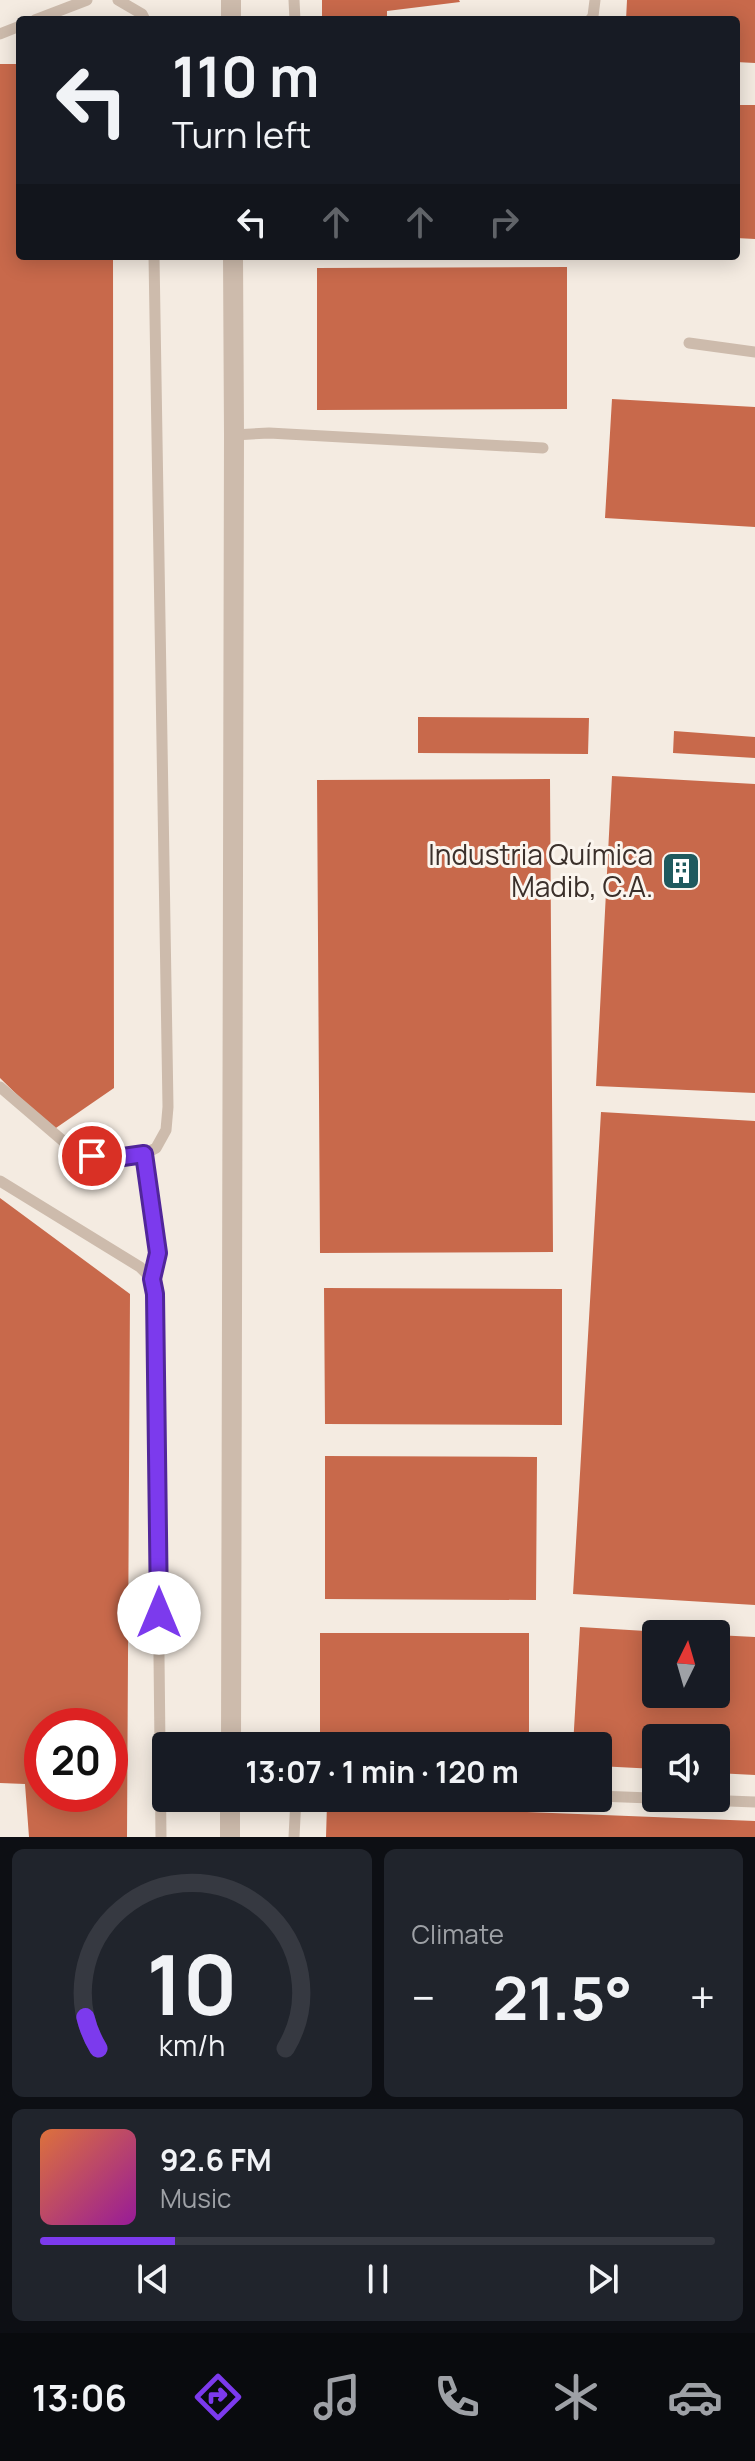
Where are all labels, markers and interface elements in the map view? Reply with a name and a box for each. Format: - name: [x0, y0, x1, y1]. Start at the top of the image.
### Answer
- text: 110 m: [172, 37, 319, 114]
- icon: left: [40, 48, 144, 152]
- text: Turn left: [172, 110, 311, 159]
- icon: left: [230, 200, 274, 244]
- icon: ahead: [314, 200, 358, 244]
- icon: ahead: [398, 200, 442, 244]
- icon: right: [482, 200, 526, 244]
- place label: Industria Química Madib, C.A.: [428, 835, 653, 905]
- building icon: Industria Química Madib, C.A.: [660, 850, 702, 892]
- pin: [58, 1122, 126, 1190]
- icon: arrive: [70, 1134, 114, 1178]
- position arrow: [117, 1571, 201, 1655]
- north arrow: [642, 1620, 730, 1708]
- map controls: [642, 1620, 730, 1812]
- speed limit sign: 20: [24, 1708, 128, 1812]
- button: sound: [642, 1724, 730, 1812]
- text: 13:07 · 1 min · 120 m: [245, 1751, 519, 1792]
- text: Climate: [412, 1916, 504, 1952]
- text: 10: [146, 1926, 237, 2040]
- text: 21.5°: [492, 1956, 632, 2038]
- text: −: [412, 1967, 435, 2027]
- text: +: [690, 1967, 715, 2027]
- text: km/h: [159, 2026, 225, 2065]
- text: 92.6 FM: [160, 2139, 272, 2180]
- text: Music: [160, 2180, 231, 2216]
- icon: previous: [131, 2257, 175, 2301]
- icon: pause: [356, 2257, 400, 2301]
- icon: next: [581, 2257, 625, 2301]
- icon: directions: [190, 2369, 246, 2425]
- icon: music: [309, 2369, 365, 2425]
- icon: phone: [429, 2369, 485, 2425]
- icon: climate: [548, 2369, 604, 2425]
- icon: car: [667, 2369, 723, 2425]
- text: 13:06: [32, 2373, 127, 2422]

